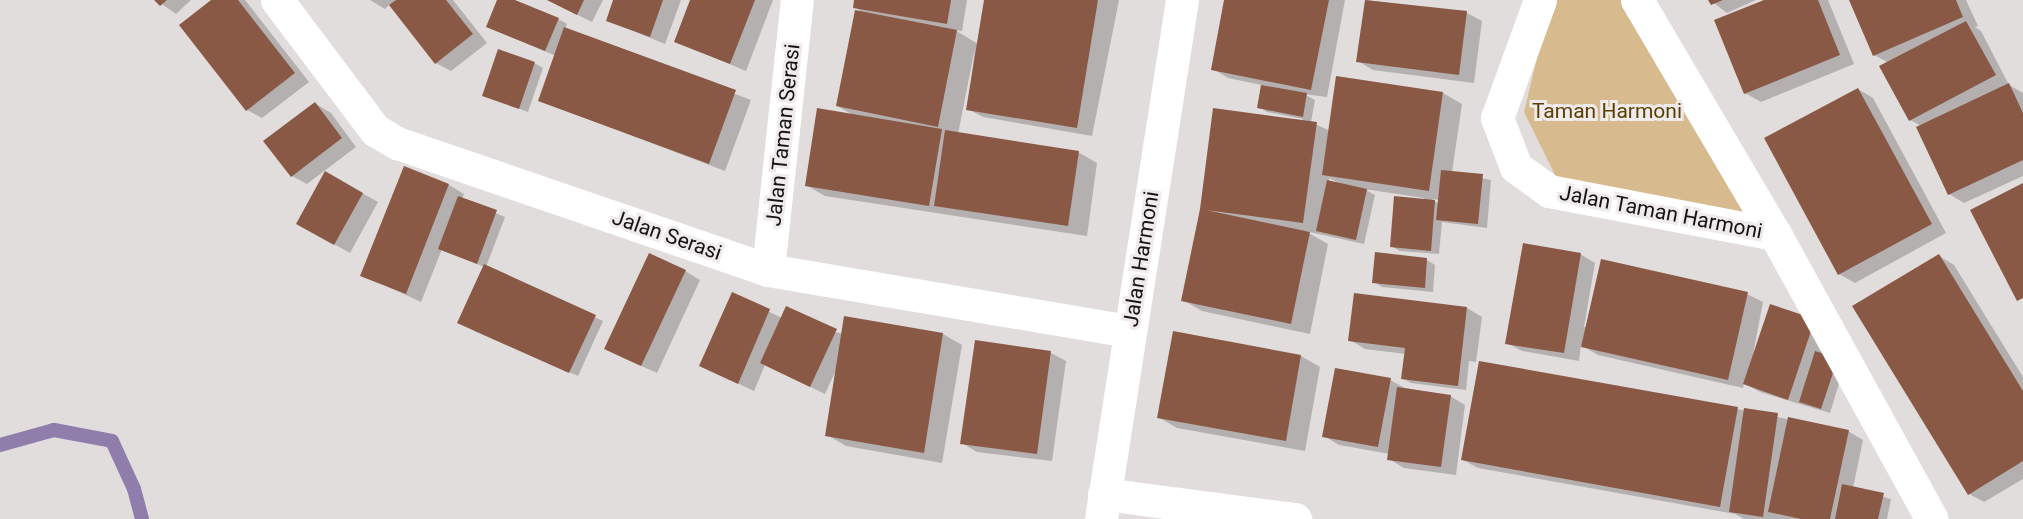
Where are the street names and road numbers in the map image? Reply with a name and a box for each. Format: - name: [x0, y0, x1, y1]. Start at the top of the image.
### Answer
- street label: Jalan Taman Serasi: [761, 42, 805, 228]
- street label: Jalan Taman Harmoni: [1557, 180, 1765, 244]
- street label: Jalan Harmoni: [1118, 189, 1164, 329]
- street label: Jalan Serasi: [609, 205, 725, 265]

